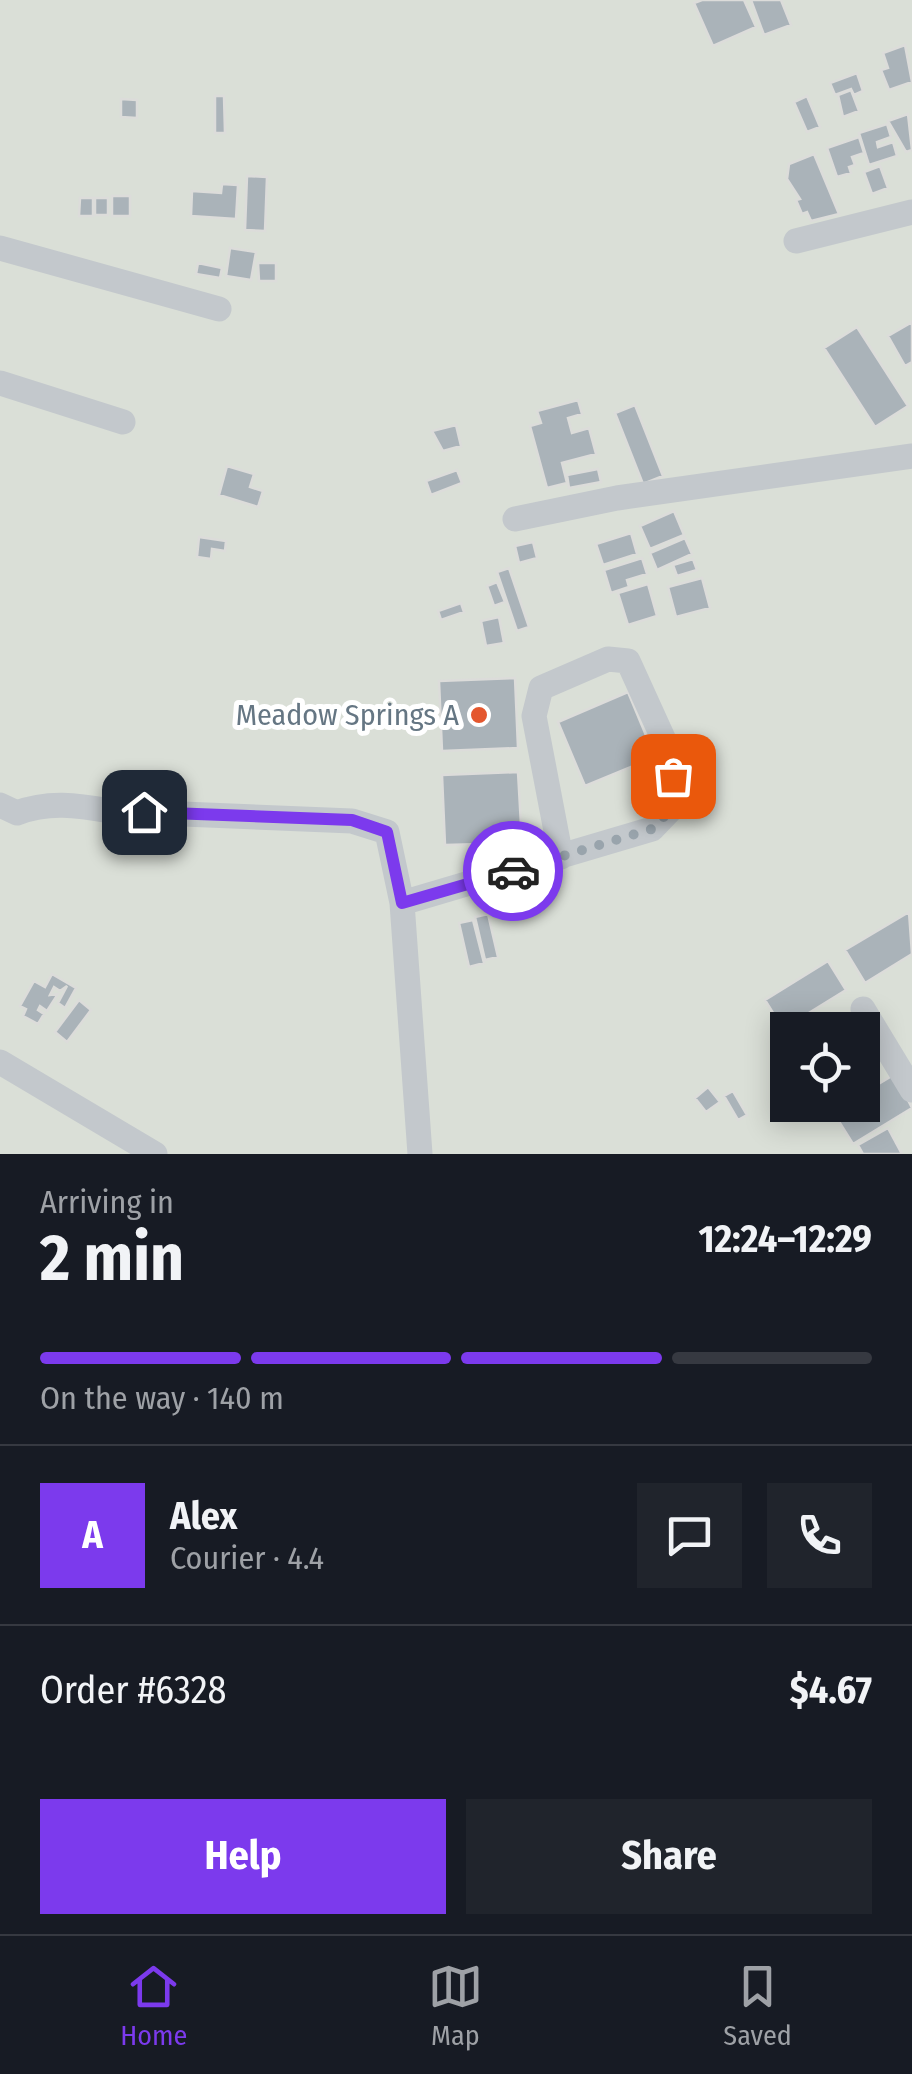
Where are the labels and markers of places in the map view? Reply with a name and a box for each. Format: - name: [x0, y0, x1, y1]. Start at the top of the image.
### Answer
- place label: Meadow Springs A: [236, 697, 459, 733]
- marker: Meadow Springs A: [468, 704, 490, 726]
- pin: [631, 734, 716, 819]
- pin: [102, 770, 187, 855]

